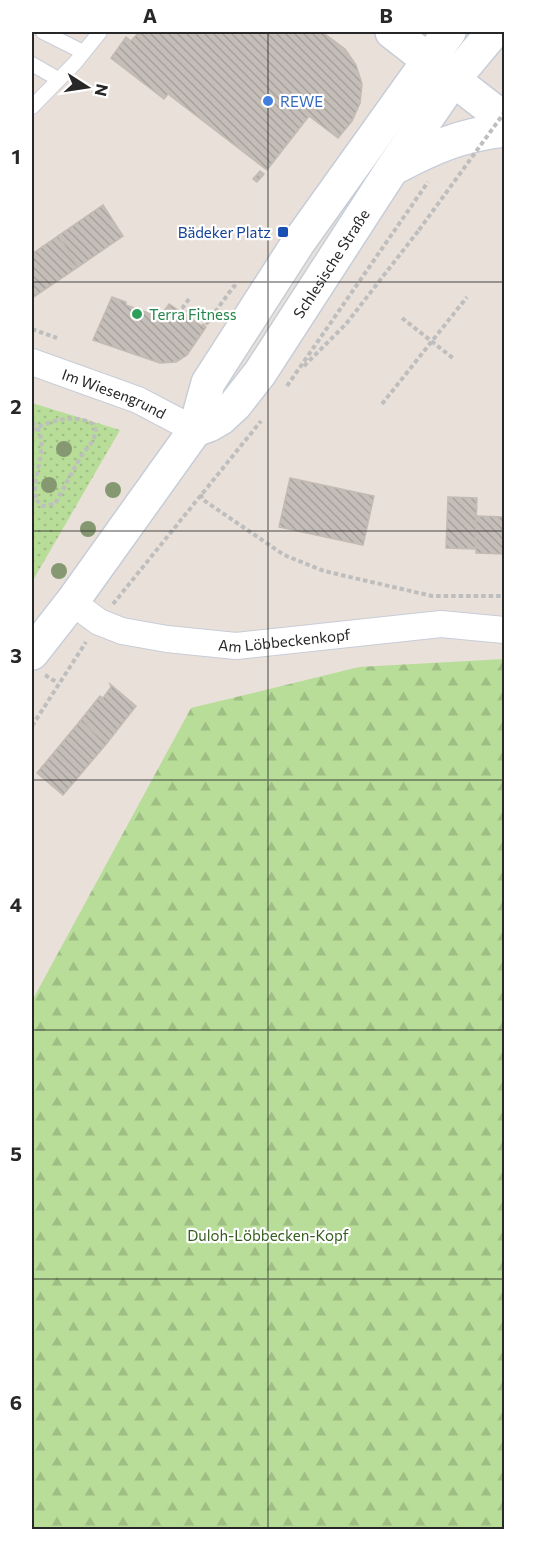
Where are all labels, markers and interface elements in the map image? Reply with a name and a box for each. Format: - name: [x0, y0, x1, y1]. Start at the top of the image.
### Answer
- text: A: [143, 3, 157, 27]
- text: B: [379, 3, 393, 27]
- north arrow: [57, 57, 117, 117]
- text: N: [92, 82, 113, 98]
- place label: REWE: [280, 92, 323, 110]
- marker: REWE: [261, 94, 275, 108]
- text: 1: [11, 144, 21, 168]
- street label: Schlesische Straße: [289, 205, 373, 321]
- place label: Bädeker Platz: [178, 223, 271, 241]
- marker: Bädeker Platz: [276, 225, 290, 239]
- place label: Terra Fitness: [149, 305, 237, 323]
- marker: Terra Fitness: [130, 307, 144, 321]
- street label: Im Wiesengrund: [60, 365, 169, 422]
- text: 2: [10, 394, 22, 418]
- street label: Am Löbbeckenkopf: [217, 625, 351, 656]
- text: 3: [10, 643, 22, 667]
- text: 4: [10, 892, 22, 916]
- text: 5: [10, 1141, 22, 1165]
- park label: Duloh-Löbbecken-Kopf: [187, 1226, 349, 1244]
- text: 6: [10, 1390, 22, 1414]

